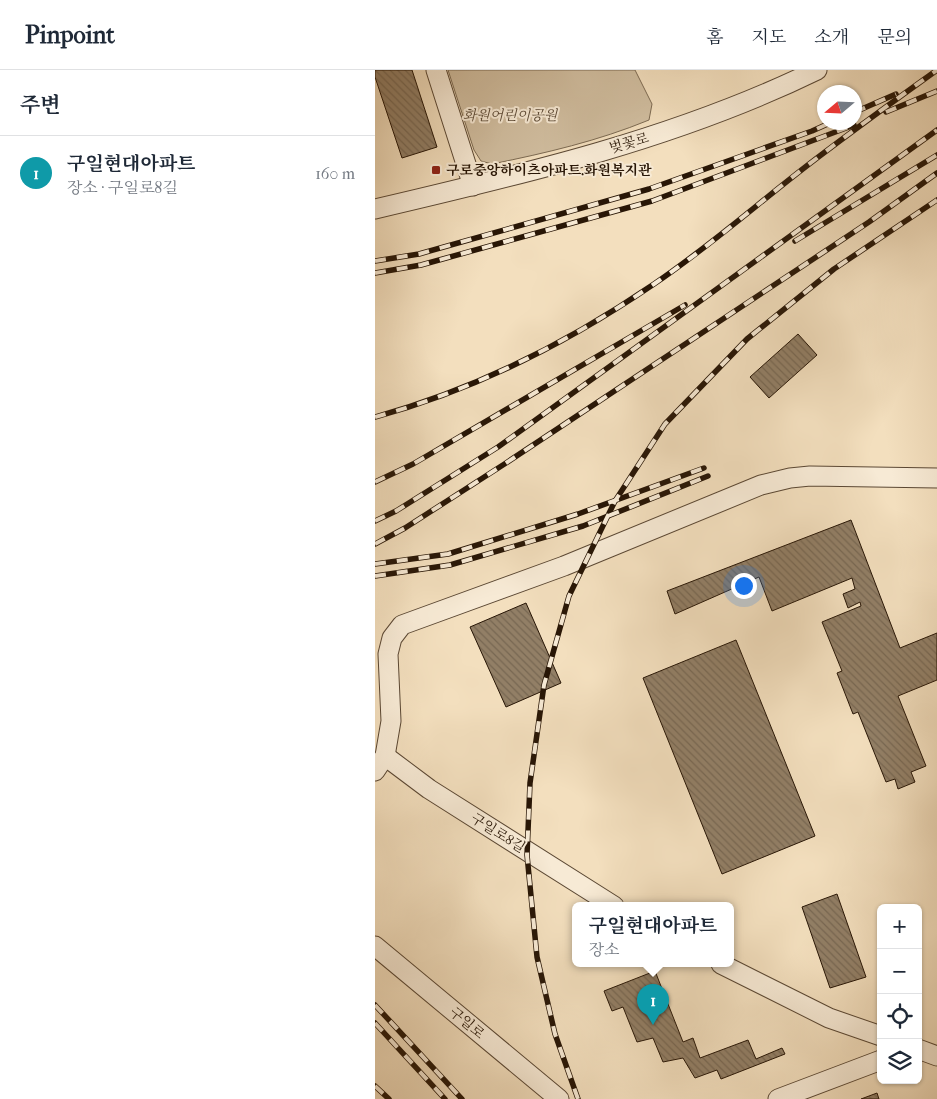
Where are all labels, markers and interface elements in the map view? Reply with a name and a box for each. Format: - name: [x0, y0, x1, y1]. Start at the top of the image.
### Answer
- text: Pinpoint: [25, 21, 115, 49]
- text: 홈: [706, 27, 724, 48]
- text: 지도: [752, 27, 786, 48]
- text: 소개: [814, 27, 849, 48]
- text: 문의: [877, 27, 912, 48]
- north arrow: [817, 85, 862, 130]
- text: 주변: [20, 93, 61, 117]
- park label: 화원어린이공원: [463, 107, 559, 124]
- street label: 벚꽃로: [607, 129, 651, 157]
- text: 구일현대아파트: [67, 153, 195, 175]
- place label: 구로중앙하이츠아파트.화원복지관: [446, 162, 652, 179]
- text: 1: [33, 164, 39, 183]
- text: 160 m: [315, 164, 355, 183]
- marker: 구로중앙하이츠아파트.화원복지관: [430, 164, 442, 176]
- text: 장소 · 구일로8길: [67, 178, 178, 197]
- your location: [731, 573, 757, 599]
- street label: 구일로8길: [468, 810, 528, 856]
- popup: [572, 902, 734, 967]
- map controls: [877, 904, 922, 1084]
- button: +: [877, 904, 922, 949]
- text: 구일현대아파트: [589, 915, 717, 937]
- text: 장소: [589, 940, 620, 959]
- button: −: [877, 949, 922, 994]
- pin: 1: [637, 984, 669, 1025]
- button: locate: [877, 994, 922, 1039]
- street label: 구일로: [446, 1003, 488, 1043]
- button: layers: [877, 1039, 922, 1084]

